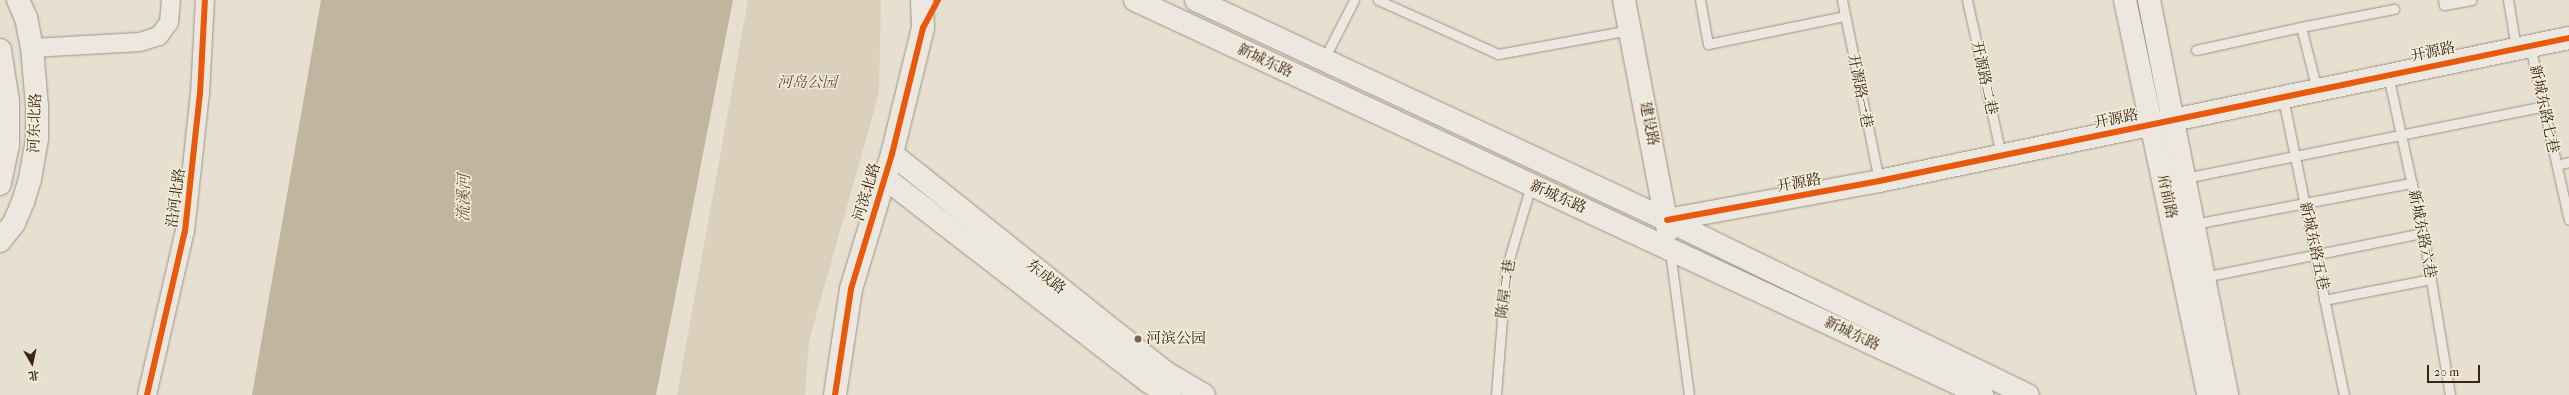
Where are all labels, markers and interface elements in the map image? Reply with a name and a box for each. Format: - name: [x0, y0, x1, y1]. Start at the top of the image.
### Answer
- street label: 开源路二巷: [1967, 39, 2001, 117]
- street label: 开源路: [2409, 39, 2457, 65]
- street label: 新城东路: [1234, 40, 1296, 82]
- street label: 开源路一巷: [1844, 52, 1876, 130]
- street label: 新城东路七巷: [2526, 63, 2562, 155]
- park label: 河岛公园: [777, 74, 837, 92]
- street label: 河东北路: [25, 93, 45, 153]
- street label: 建设路: [1636, 100, 1662, 148]
- street label: 开源路: [2092, 106, 2140, 132]
- street label: 河滨北路: [850, 161, 884, 223]
- street label: 沿河北路: [163, 167, 189, 229]
- street label: 开源路: [1775, 170, 1823, 196]
- street label: 府前路: [2154, 173, 2180, 221]
- water label: 流溪河: [454, 174, 474, 222]
- street label: 新城东路: [1527, 177, 1589, 217]
- street label: 新城东路六巷: [2405, 188, 2439, 280]
- street label: 新城东路五巷: [2296, 200, 2332, 292]
- street label: 东成路: [1023, 256, 1069, 298]
- street label: 陈屋二巷: [1493, 258, 1519, 320]
- street label: 新城东路: [1821, 313, 1883, 355]
- place label: 河滨公园: [1146, 330, 1206, 348]
- marker: 河滨公园: [1133, 334, 1143, 344]
- north arrow: [12, 343, 52, 383]
- scale bar: [2429, 357, 2482, 383]
- text: 20 m: [2434, 365, 2459, 379]
- text: 北: [28, 368, 40, 383]

